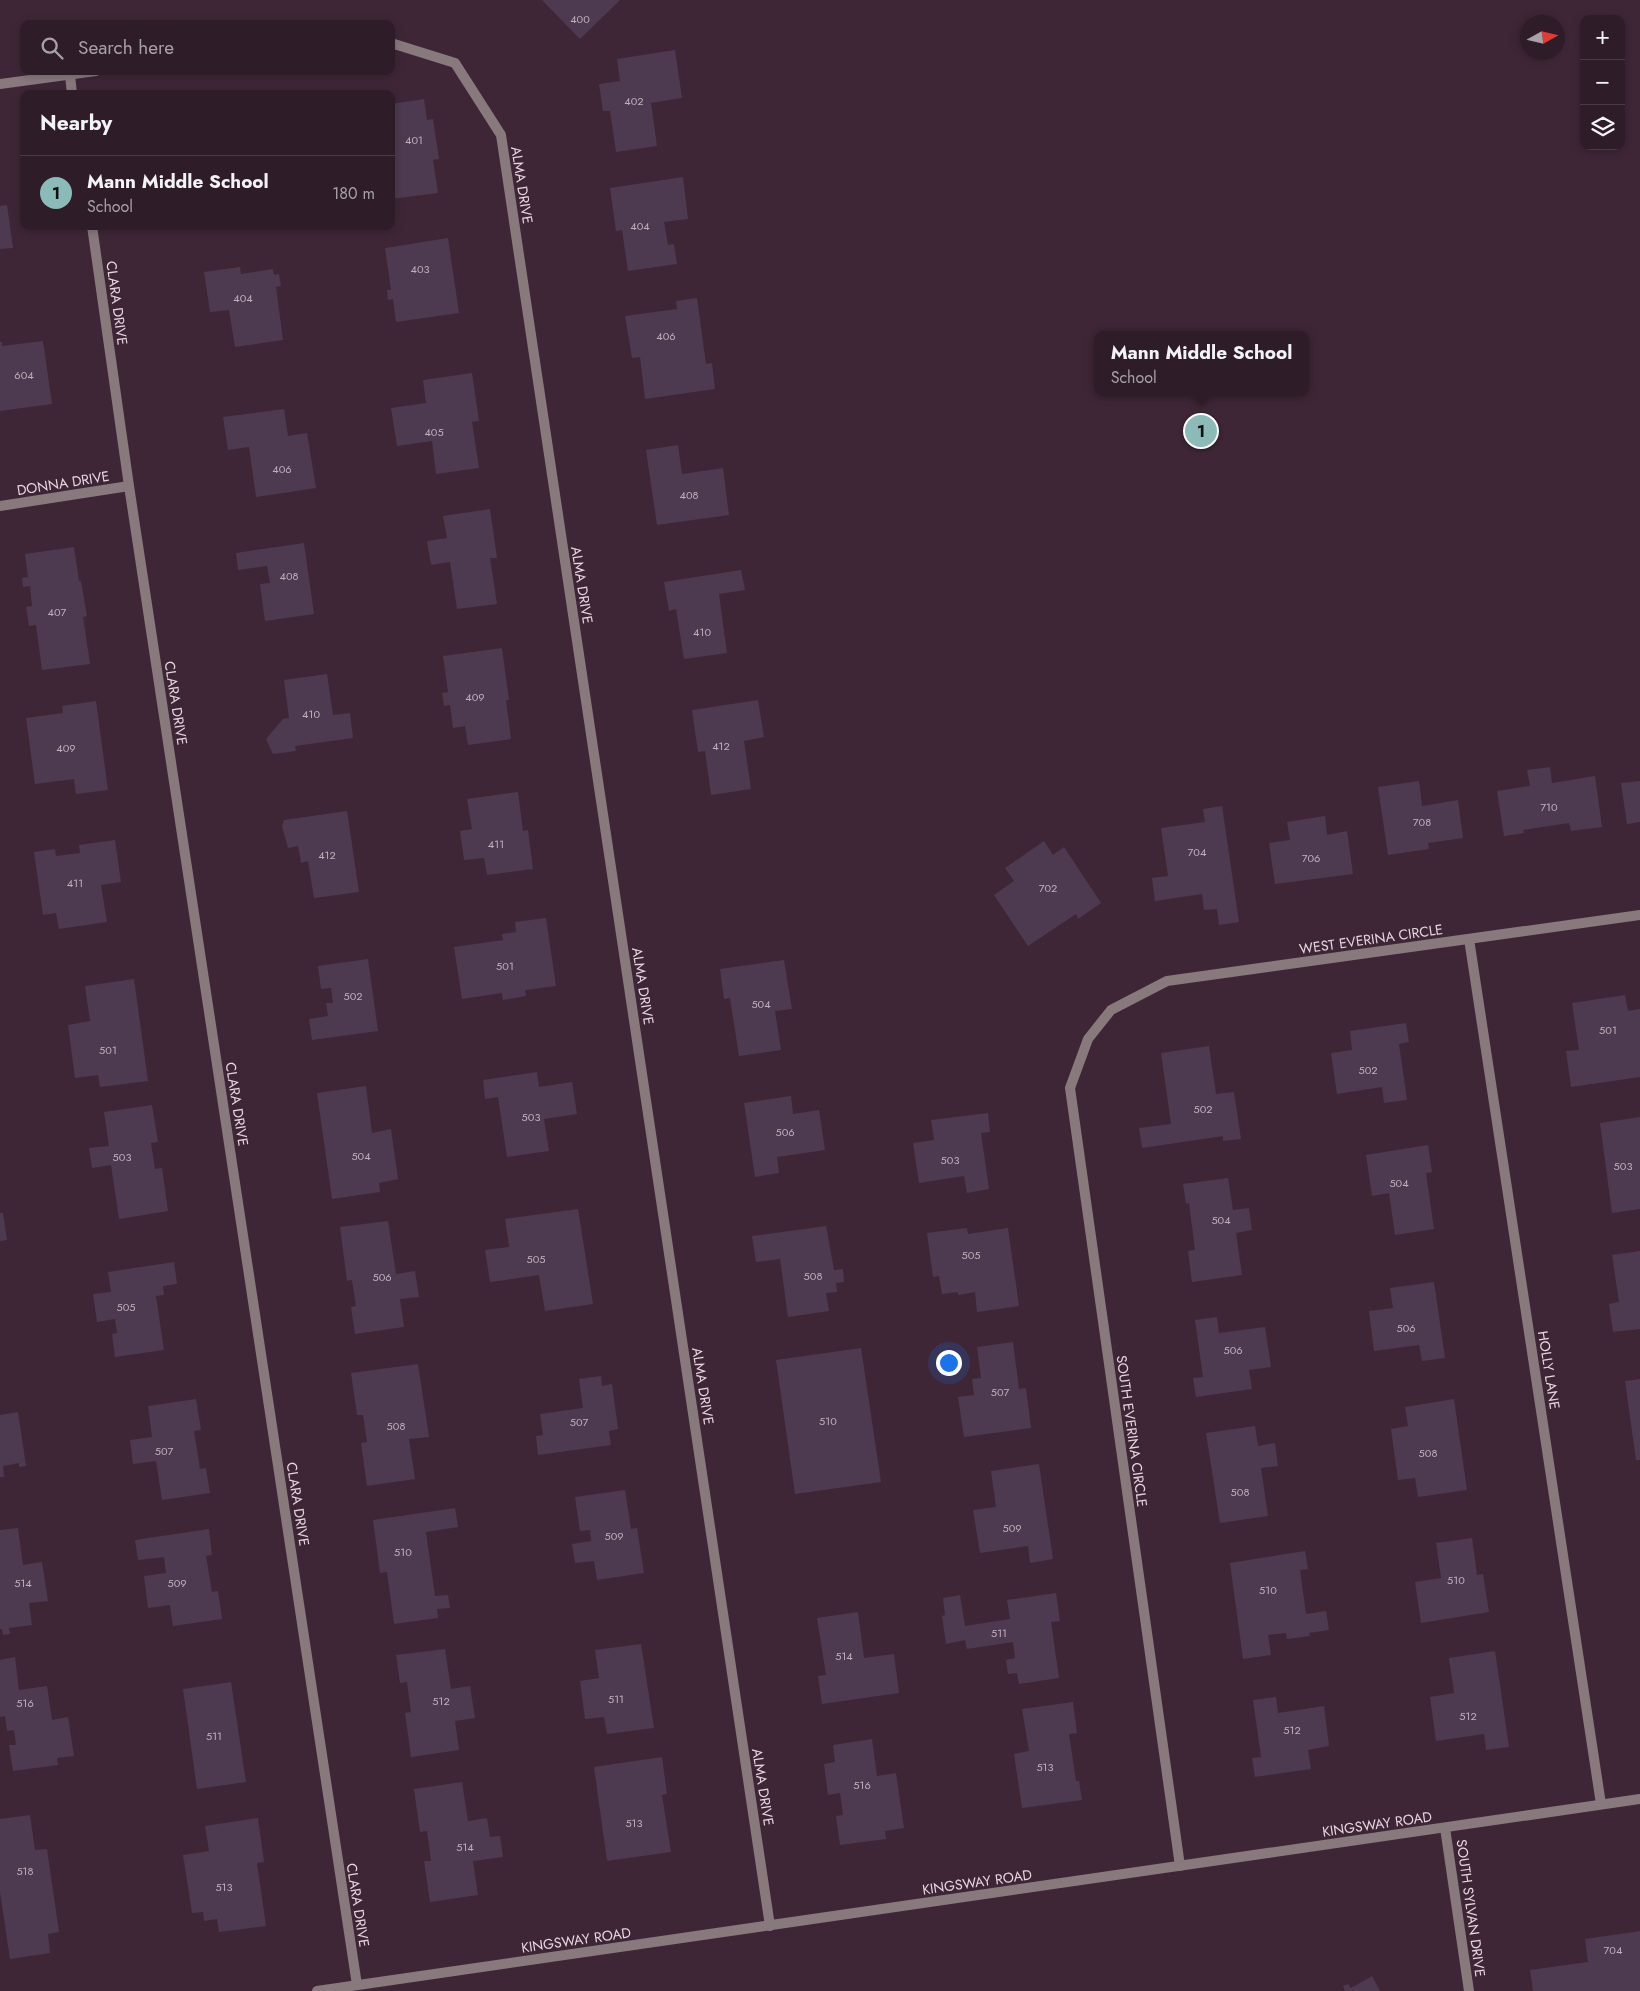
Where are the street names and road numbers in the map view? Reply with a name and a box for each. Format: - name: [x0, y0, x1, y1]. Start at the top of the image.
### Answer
- street label: ALMA DRIVE: [506, 145, 538, 225]
- street label: CLARA DRIVE: [101, 260, 133, 346]
- street label: DONNA DRIVE: [15, 466, 111, 500]
- street label: ALMA DRIVE: [566, 545, 598, 625]
- street label: CLARA DRIVE: [160, 660, 192, 746]
- street label: WEST EVERINA CIRCLE: [1298, 919, 1444, 959]
- street label: ALMA DRIVE: [627, 946, 659, 1026]
- street label: CLARA DRIVE: [221, 1061, 253, 1147]
- street label: HOLLY LANE: [1533, 1329, 1565, 1411]
- street label: ALMA DRIVE: [687, 1346, 719, 1426]
- street label: SOUTH EVERINA CIRCLE: [1111, 1354, 1153, 1508]
- street label: CLARA DRIVE: [282, 1461, 314, 1547]
- street label: ALMA DRIVE: [747, 1747, 779, 1827]
- street label: KINGSWAY ROAD: [1321, 1806, 1433, 1842]
- street label: SOUTH SYLVAN DRIVE: [1451, 1838, 1491, 1978]
- street label: CLARA DRIVE: [342, 1862, 374, 1948]
- street label: KINGSWAY ROAD: [921, 1864, 1033, 1900]
- street label: KINGSWAY ROAD: [520, 1922, 632, 1958]

